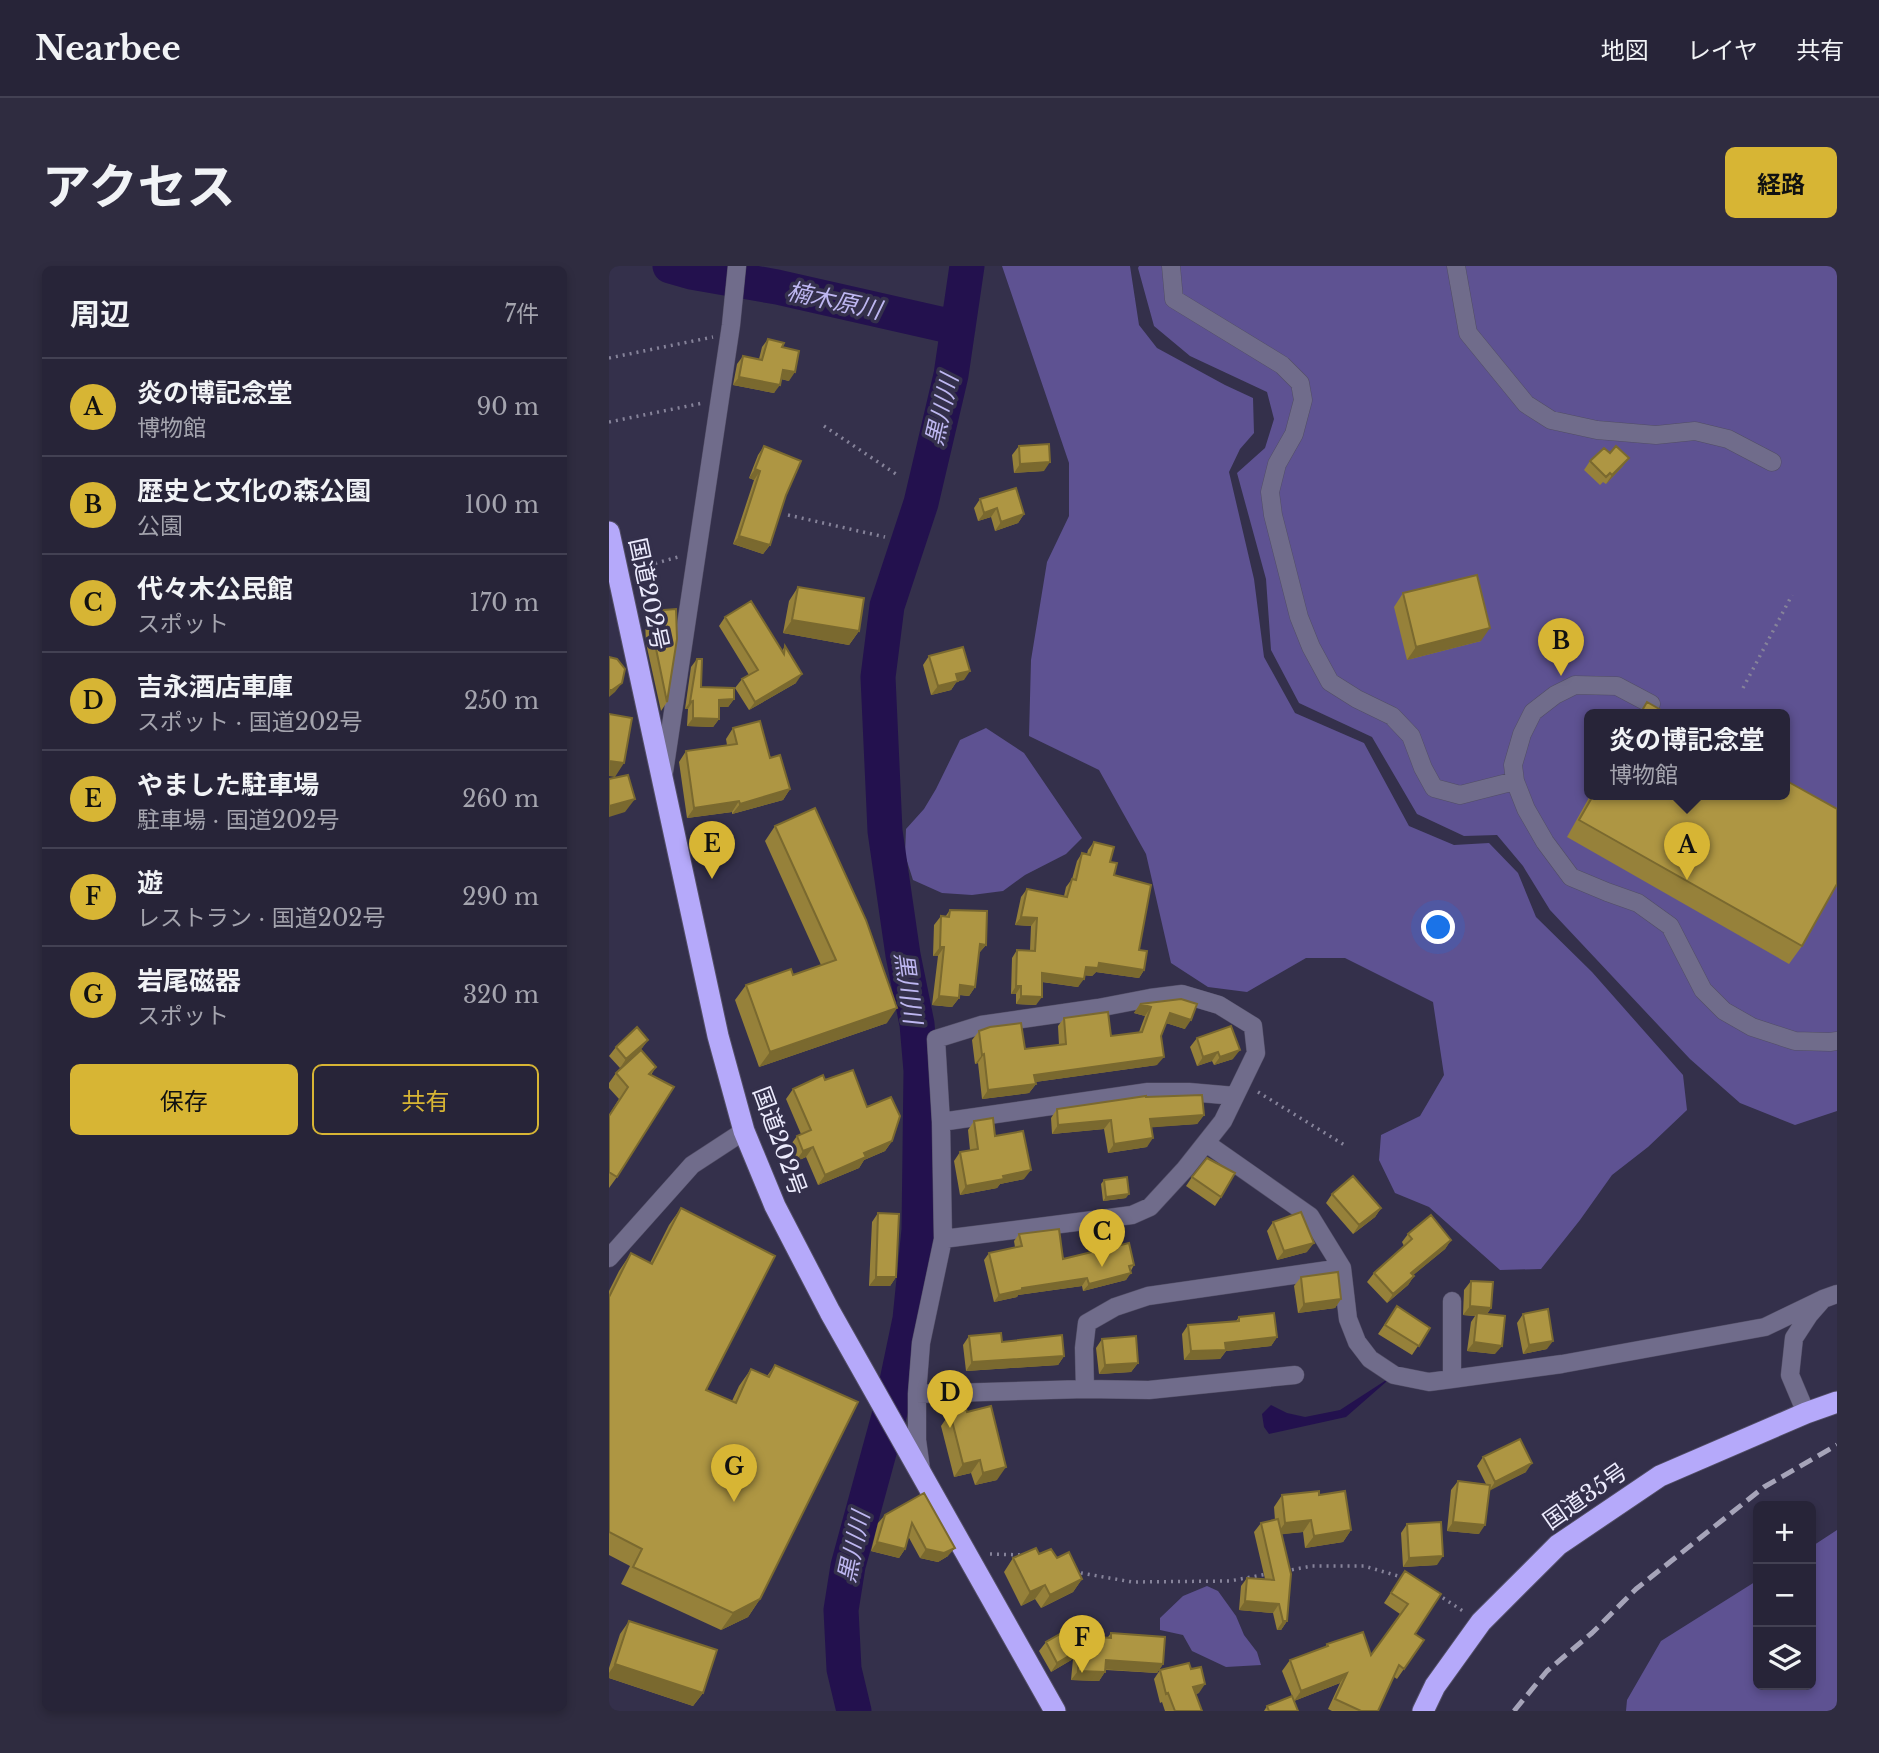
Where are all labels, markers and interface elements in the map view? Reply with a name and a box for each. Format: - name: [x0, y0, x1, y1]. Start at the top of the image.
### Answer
- text: Nearbee: [35, 28, 181, 69]
- text: 地図: [1601, 36, 1649, 65]
- text: レイヤ: [1687, 36, 1758, 65]
- text: 共有: [1796, 36, 1844, 65]
- button: 経路: [1725, 147, 1837, 218]
- text: アクセス: [42, 156, 236, 217]
- water label: 楠木原川: [784, 276, 887, 325]
- text: 周辺: [70, 296, 130, 333]
- text: 7件: [504, 300, 539, 328]
- water label: 黒川川: [919, 369, 964, 448]
- text: 炎の博記念堂: [137, 377, 293, 409]
- text: A: [84, 393, 102, 421]
- text: 90 m: [477, 393, 539, 421]
- text: 博物館: [137, 414, 206, 442]
- text: 歴史と文化の森公園: [137, 475, 371, 507]
- text: B: [84, 491, 102, 519]
- text: 100 m: [465, 491, 539, 519]
- text: 公園: [137, 512, 183, 540]
- street label: 国道202号: [623, 535, 675, 653]
- text: 代々木公民館: [137, 573, 293, 605]
- text: C: [84, 589, 102, 617]
- text: 170 m: [469, 589, 539, 617]
- text: スポット: [137, 610, 229, 638]
- pin: B: [1538, 618, 1584, 676]
- text: 吉永酒店車庫: [137, 671, 293, 703]
- text: D: [82, 687, 104, 715]
- text: 250 m: [464, 687, 539, 715]
- text: スポット · 国道202号: [137, 708, 363, 736]
- popup: [1584, 709, 1790, 800]
- text: 炎の博記念堂: [1609, 724, 1765, 756]
- text: 博物館: [1609, 761, 1678, 789]
- text: やました駐車場: [137, 769, 319, 801]
- text: E: [84, 785, 102, 813]
- text: 260 m: [462, 785, 539, 813]
- text: 駐車場 · 国道202号: [137, 806, 340, 834]
- pin: E: [689, 821, 735, 879]
- pin: A: [1664, 822, 1710, 880]
- text: 遊: [137, 867, 163, 899]
- text: F: [85, 883, 101, 911]
- text: 290 m: [462, 883, 539, 911]
- text: レストラン · 国道202号: [137, 904, 386, 932]
- your location: [1421, 910, 1455, 944]
- water label: 黒川川: [889, 950, 928, 1029]
- text: 岩尾磁器: [137, 965, 241, 997]
- text: G: [83, 981, 103, 1009]
- text: 320 m: [463, 981, 539, 1009]
- text: スポット: [137, 1002, 229, 1030]
- button: 保存: [70, 1064, 298, 1135]
- button: 共有: [312, 1064, 539, 1135]
- street label: 国道202号: [747, 1083, 813, 1199]
- pin: C: [1079, 1209, 1125, 1267]
- pin: D: [927, 1370, 973, 1428]
- pin: G: [711, 1444, 757, 1502]
- street label: 国道35号: [1538, 1457, 1632, 1535]
- map controls: [1753, 1501, 1816, 1690]
- button: +: [1753, 1501, 1816, 1564]
- water label: 黒川川: [832, 1506, 876, 1585]
- button: −: [1753, 1564, 1816, 1627]
- pin: F: [1059, 1615, 1105, 1673]
- button: layers: [1753, 1627, 1816, 1690]

